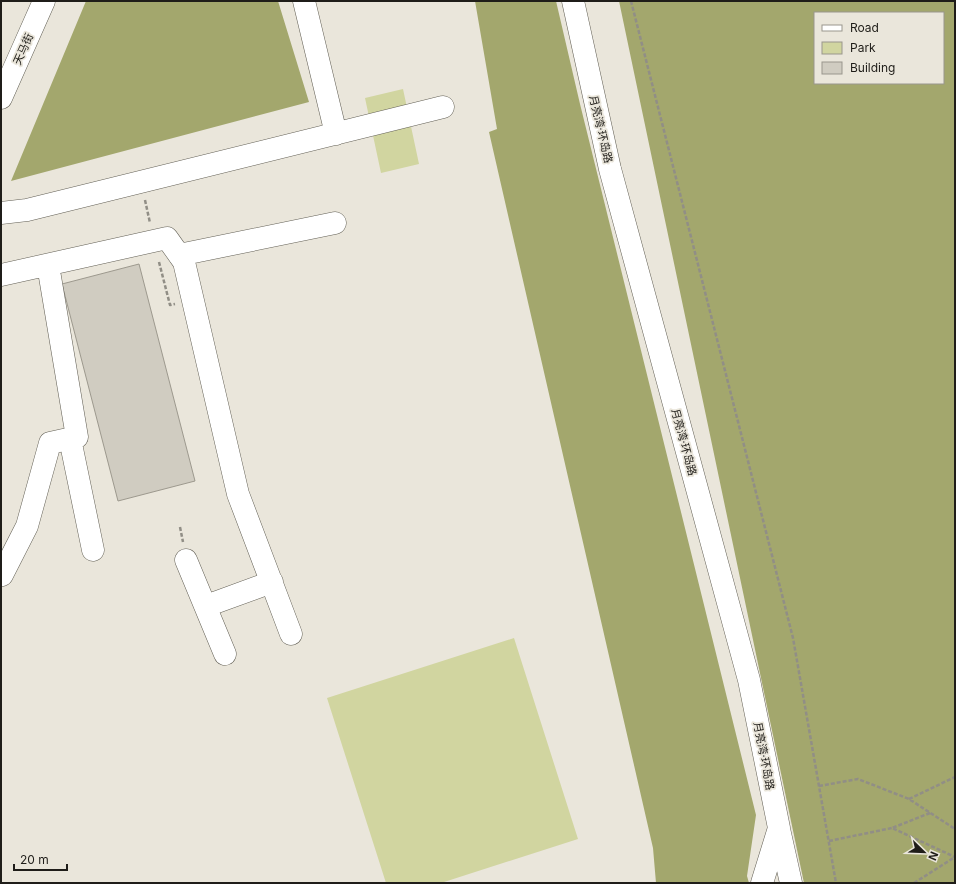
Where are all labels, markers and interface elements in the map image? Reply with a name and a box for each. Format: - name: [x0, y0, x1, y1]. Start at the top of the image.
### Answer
- legend: [814, 12, 944, 84]
- text: Road: [850, 20, 879, 35]
- street label: 天马街: [10, 31, 36, 67]
- text: Park: [850, 40, 876, 55]
- text: Building: [850, 60, 895, 75]
- street label: 月亮湾·环岛路: [586, 94, 616, 164]
- street label: 月亮湾·环岛路: [668, 407, 700, 477]
- street label: 月亮湾·环岛路: [751, 721, 777, 791]
- north arrow: [904, 832, 944, 872]
- scale bar: [14, 846, 67, 872]
- text: N: [925, 849, 941, 863]
- text: 20 m: [20, 852, 49, 867]

